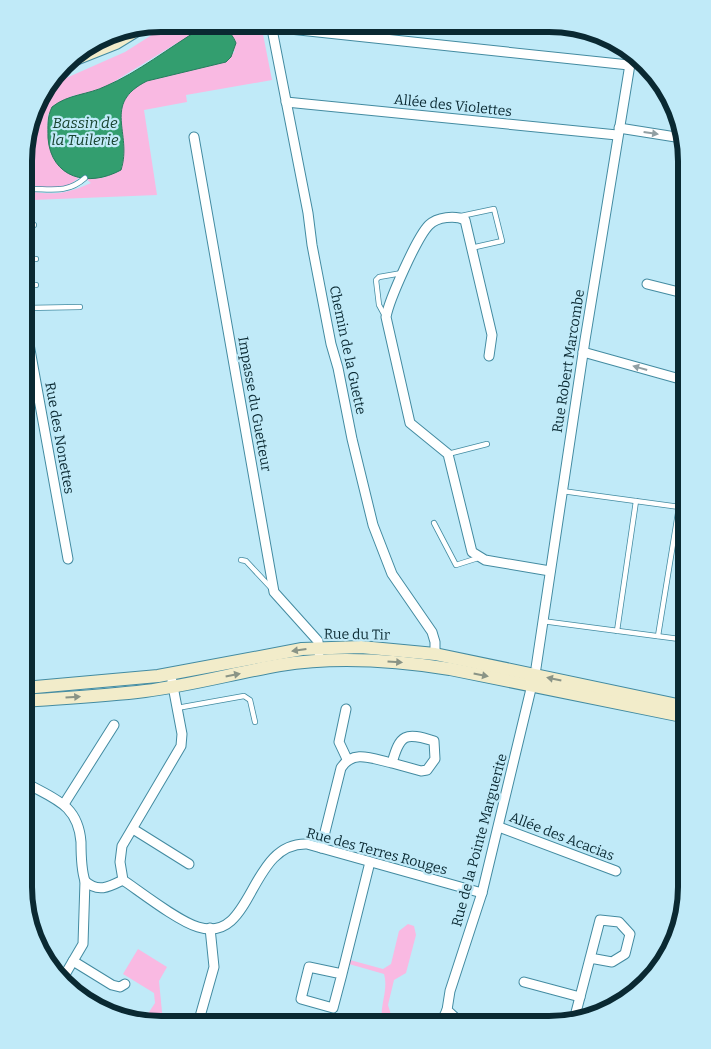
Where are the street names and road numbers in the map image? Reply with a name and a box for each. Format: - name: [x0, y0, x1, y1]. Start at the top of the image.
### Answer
- street label: Allée des Violettes: [393, 91, 513, 120]
- street label: Chemin de la Guette: [326, 284, 369, 416]
- street label: Rue Robert Marcombe: [549, 288, 588, 434]
- street label: Impasse du Guetteur: [234, 335, 275, 473]
- street label: Rue des Nonettes: [41, 381, 78, 495]
- street label: Rue du Tir: [324, 625, 390, 644]
- street label: Rue de la Pointe Marguerite: [448, 752, 511, 928]
- street label: Allée des Acacias: [507, 809, 617, 864]
- street label: Rue des Terres Rouges: [304, 824, 449, 879]

